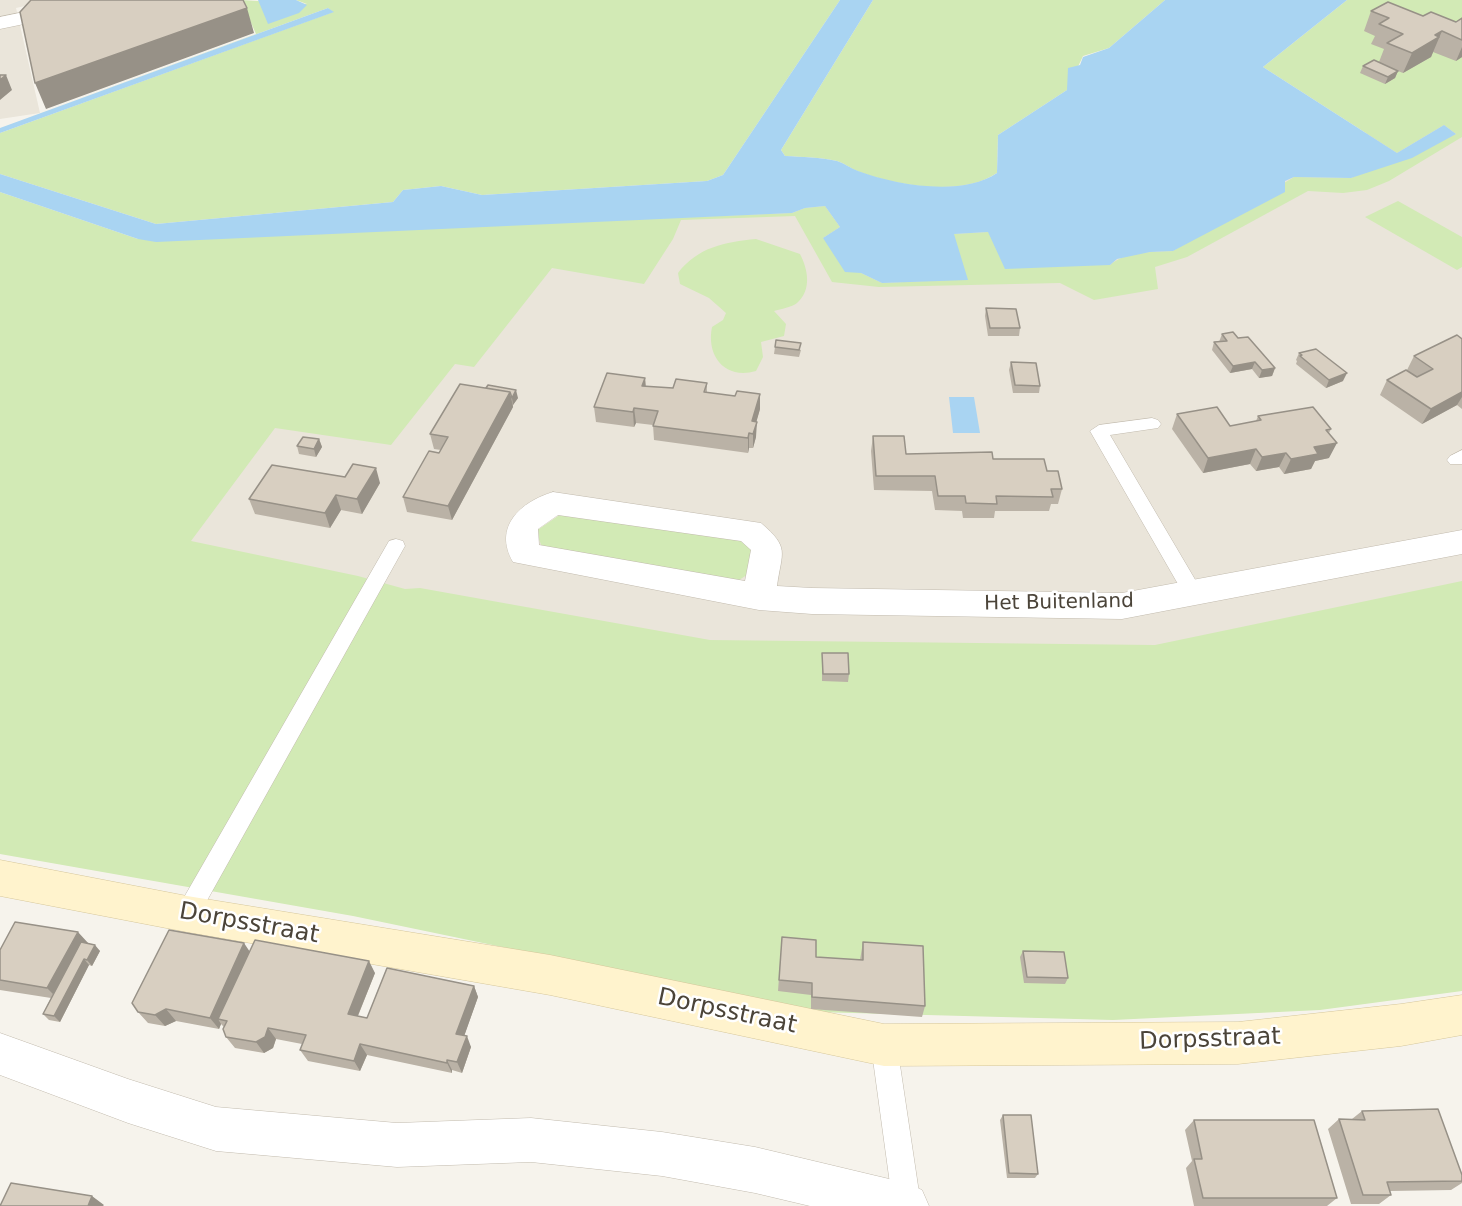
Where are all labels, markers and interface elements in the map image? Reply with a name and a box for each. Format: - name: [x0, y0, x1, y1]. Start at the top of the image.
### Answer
- street label: Het Buitenland: [984, 590, 1134, 616]
- street label: Dorpsstraat: [177, 898, 321, 950]
- street label: Dorpsstraat: [655, 983, 799, 1041]
- street label: Dorpsstraat: [1139, 1023, 1281, 1057]

